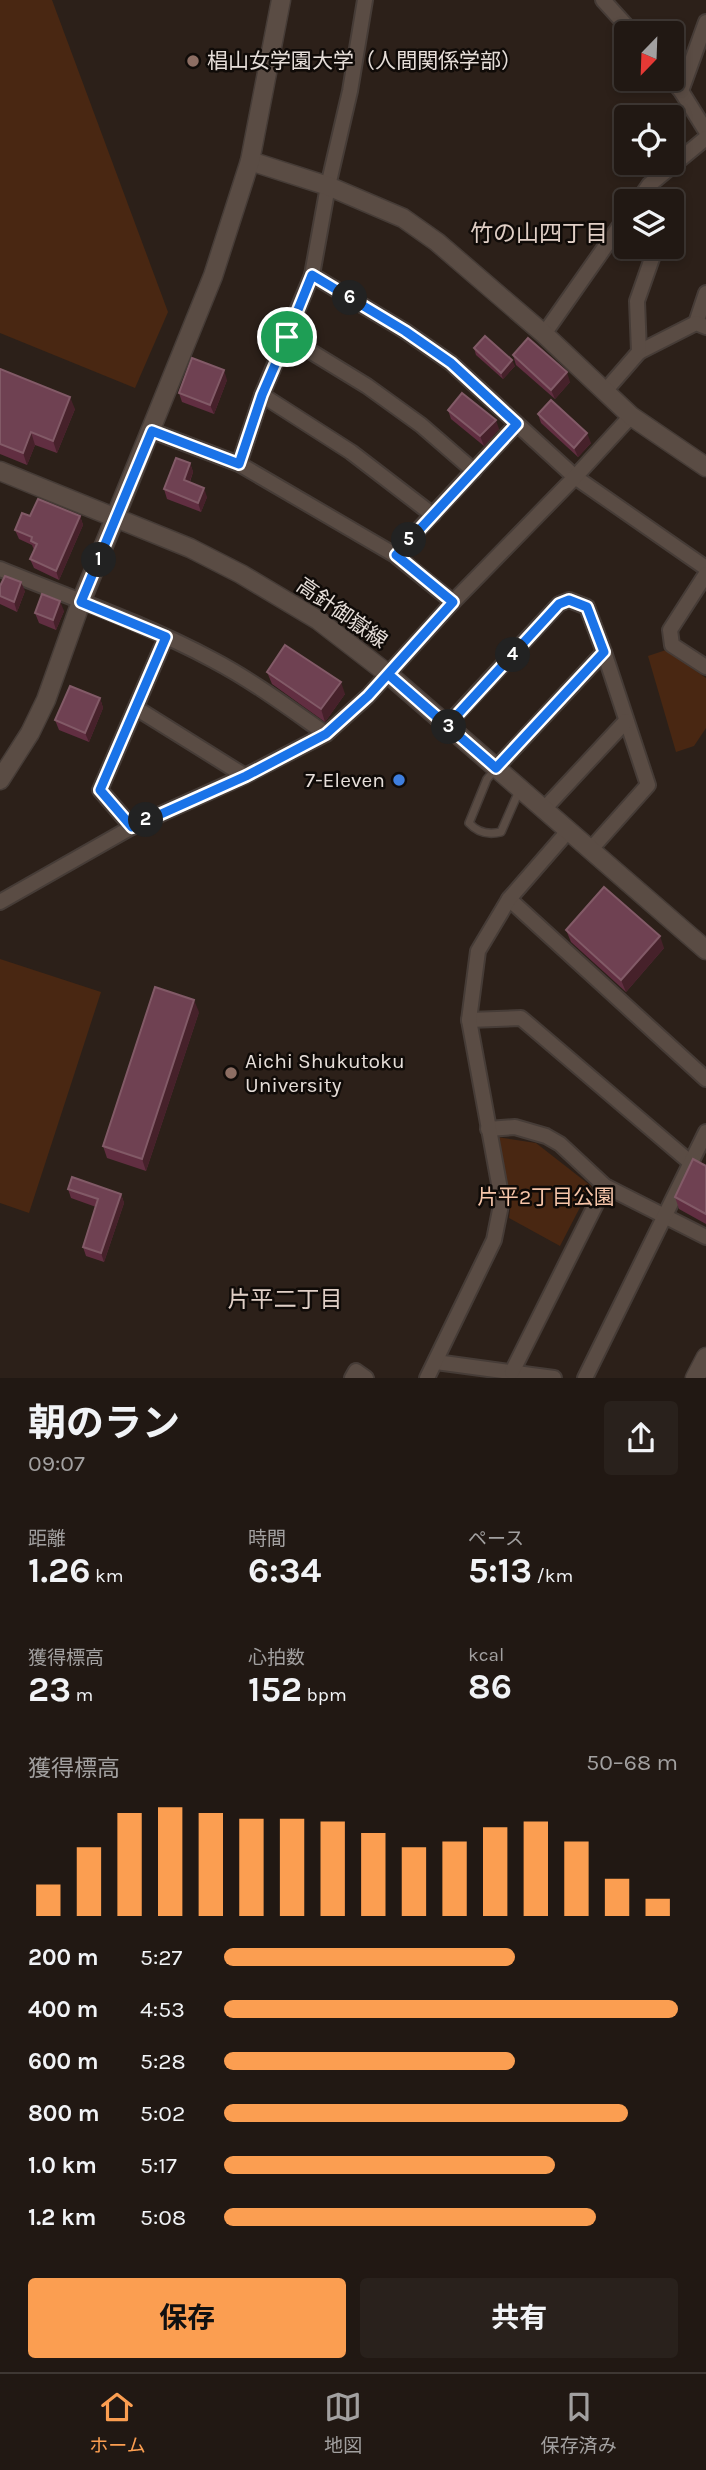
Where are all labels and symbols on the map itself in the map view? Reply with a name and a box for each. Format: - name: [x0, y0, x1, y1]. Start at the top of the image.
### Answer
- north arrow: [614, 21, 684, 91]
- place label: 椙山女学園大学（人間関係学部）: [207, 49, 522, 73]
- marker: 椙山女学園大学（人間関係学部）: [185, 53, 201, 69]
- district label: 竹の山四丁目: [470, 220, 608, 247]
- pin: 6: [332, 280, 368, 316]
- pin: [257, 307, 317, 367]
- pin: 5: [392, 522, 426, 558]
- pin: 1: [82, 542, 116, 578]
- street label: 高針御嶽線: [292, 573, 392, 653]
- pin: 4: [496, 638, 530, 672]
- pin: 3: [432, 710, 466, 744]
- place label: 7-Eleven: [305, 768, 385, 792]
- marker: 7-Eleven: [391, 772, 407, 788]
- pin: 2: [128, 802, 164, 838]
- place label: Aichi Shukutoku University: [245, 1049, 405, 1097]
- marker: Aichi Shukutoku University: [223, 1065, 239, 1081]
- park label: 片平2丁目公園: [477, 1185, 615, 1209]
- district label: 片平二丁目: [228, 1286, 343, 1313]

